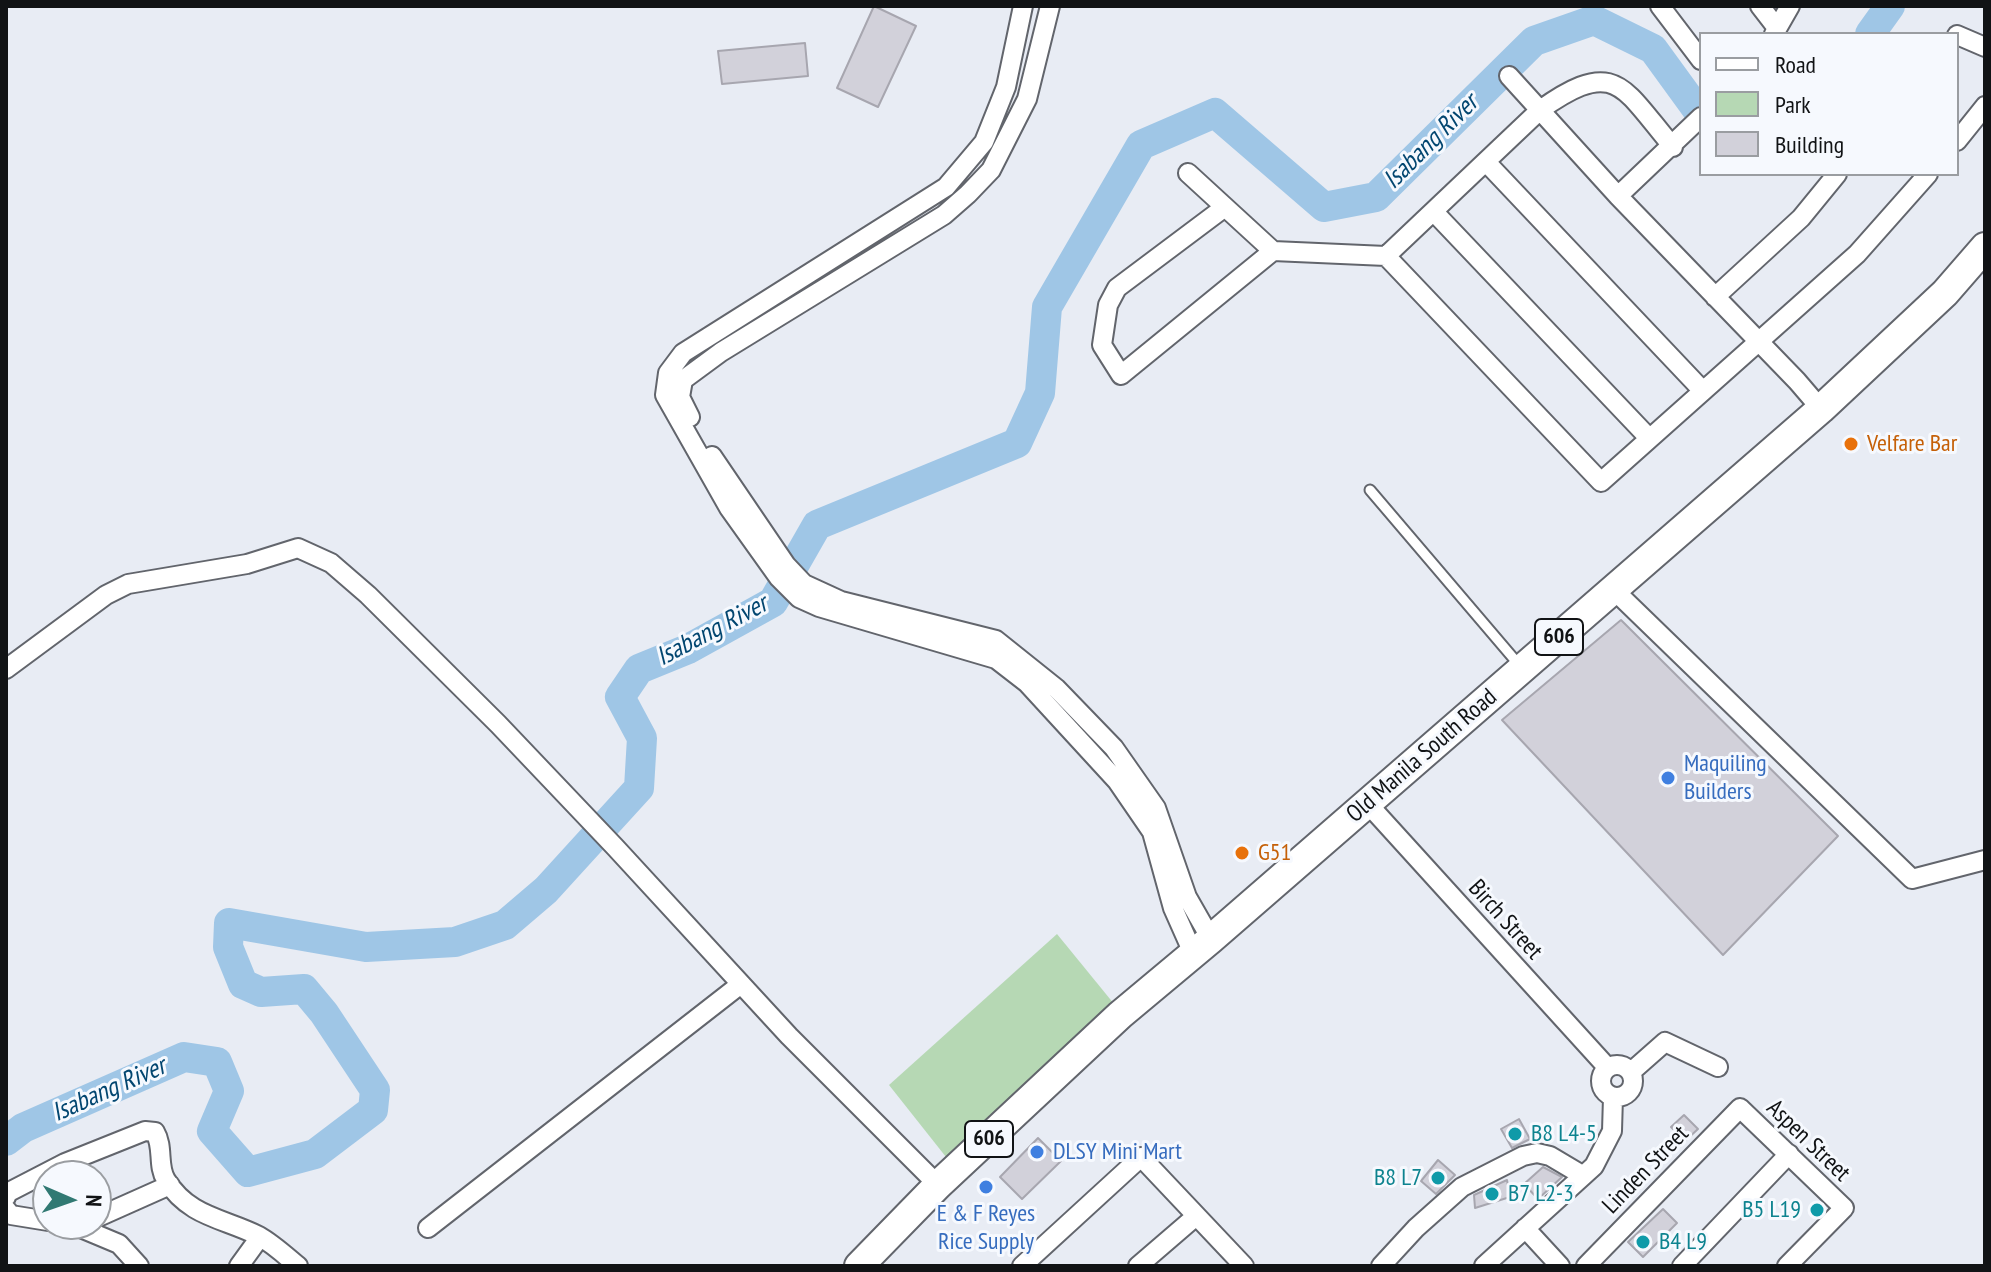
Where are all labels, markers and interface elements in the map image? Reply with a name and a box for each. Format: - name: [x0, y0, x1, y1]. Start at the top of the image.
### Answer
- legend: [1699, 32, 1959, 176]
- text: Road: [1775, 49, 1816, 80]
- water label: Isabang River: [1377, 88, 1485, 196]
- text: Park: [1775, 89, 1811, 120]
- text: Building: [1775, 129, 1844, 160]
- place label: Velfare Bar: [1867, 430, 1957, 458]
- marker: Velfare Bar: [1842, 435, 1860, 453]
- water label: Isabang River: [651, 589, 773, 673]
- road number: 606: [1535, 619, 1583, 655]
- street label: Old Manila South Road: [1341, 683, 1503, 829]
- place label: Maquiling Builders: [1684, 750, 1767, 806]
- marker: Maquiling Builders: [1659, 769, 1677, 787]
- place label: G51: [1258, 839, 1291, 867]
- marker: G51: [1233, 844, 1251, 862]
- street label: Birch Street: [1462, 874, 1548, 966]
- water label: Isabang River: [47, 1051, 171, 1129]
- street label: Aspen Street: [1760, 1094, 1856, 1188]
- place label: B8 L4-5: [1531, 1120, 1597, 1148]
- street label: Linden Street: [1597, 1120, 1695, 1220]
- road number: 606: [965, 1121, 1013, 1157]
- marker: B8 L4-5: [1506, 1125, 1524, 1143]
- place label: DLSY Mini Mart: [1053, 1138, 1182, 1166]
- marker: DLSY Mini Mart: [1028, 1143, 1046, 1161]
- north arrow: [32, 1160, 112, 1240]
- place label: B8 L7: [1374, 1164, 1422, 1192]
- marker: B8 L7: [1429, 1169, 1447, 1187]
- marker: E & F Reyes Rice Supply: [977, 1178, 995, 1196]
- place label: B7 L2-3: [1508, 1180, 1574, 1208]
- marker: B7 L2-3: [1483, 1185, 1501, 1203]
- text: N: [80, 1194, 108, 1207]
- place label: B5 L19: [1742, 1196, 1801, 1224]
- place label: E & F Reyes Rice Supply: [937, 1200, 1035, 1256]
- marker: B5 L19: [1808, 1201, 1826, 1219]
- place label: B4 L9: [1659, 1228, 1707, 1256]
- marker: B4 L9: [1634, 1233, 1652, 1251]

